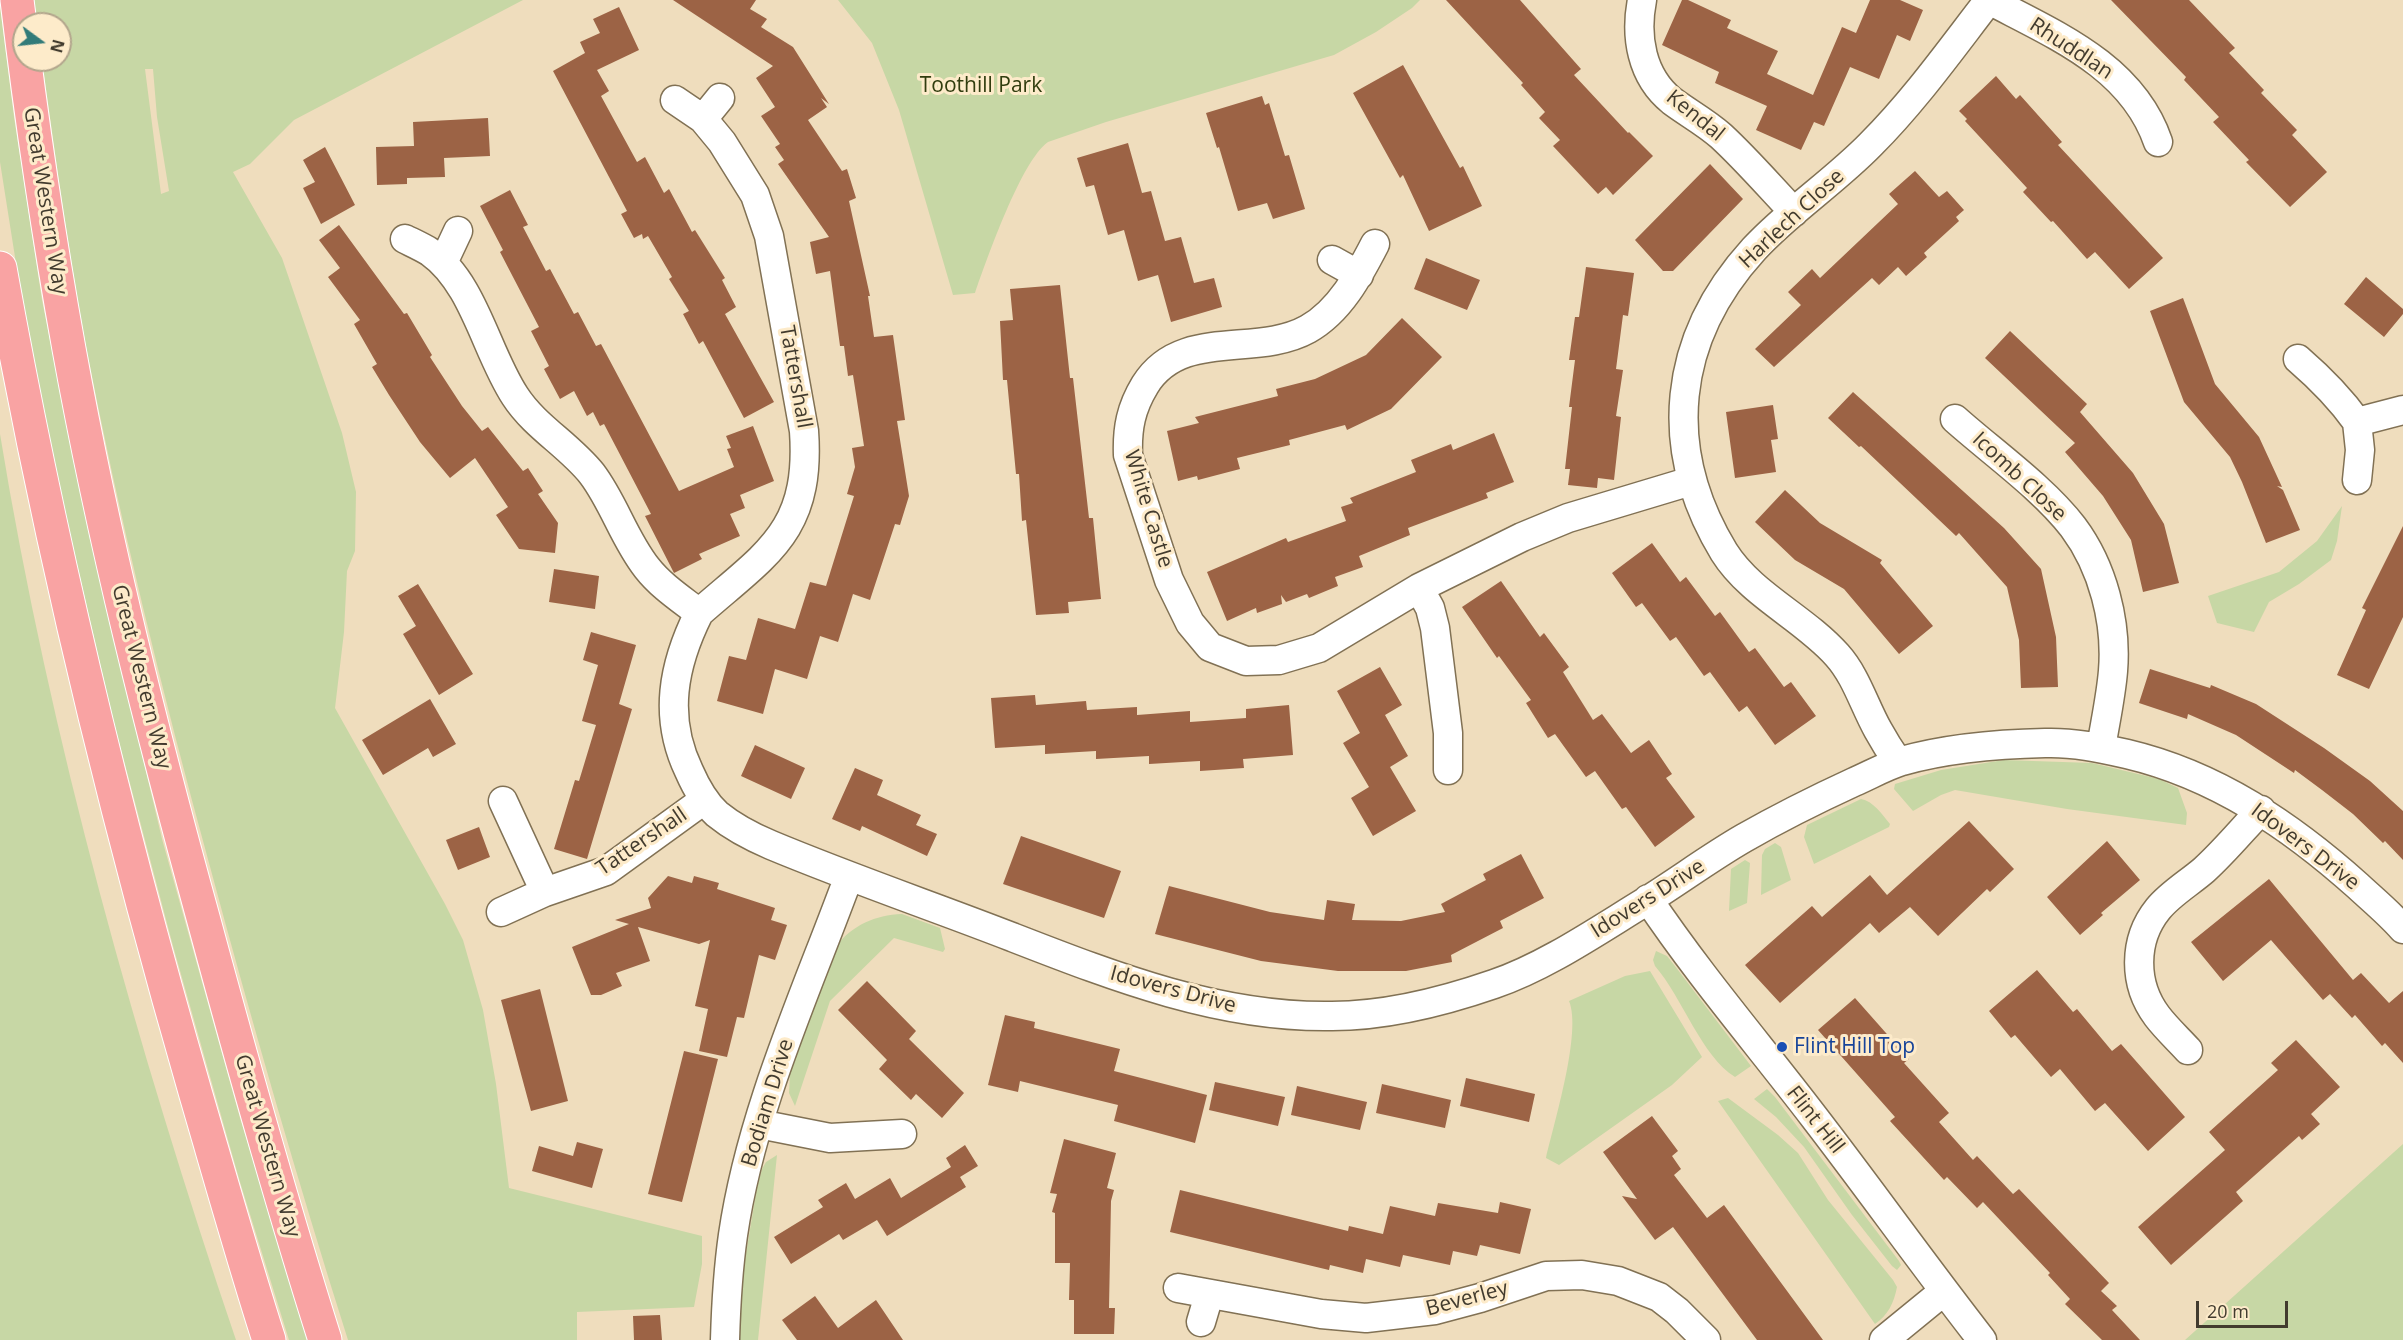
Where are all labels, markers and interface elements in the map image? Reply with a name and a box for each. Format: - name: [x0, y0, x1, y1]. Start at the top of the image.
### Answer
- north arrow: [12, 12, 72, 72]
- street label: Rhuddlan: [2025, 13, 2117, 85]
- text: N: [45, 37, 70, 55]
- park label: Toothill Park: [920, 73, 1042, 99]
- street label: Kendal: [1661, 85, 1729, 147]
- street label: Great Western Way: [18, 106, 72, 296]
- street label: Harlech Close: [1734, 164, 1850, 274]
- street label: Tattershall: [774, 324, 816, 430]
- street label: Icomb Close: [1967, 427, 2071, 527]
- street label: White Castle: [1118, 447, 1178, 571]
- street label: Great Western Way: [106, 582, 176, 772]
- street label: Idovers Drive: [2246, 798, 2364, 896]
- street label: Tattershall: [592, 803, 692, 881]
- street label: Idovers Drive: [1587, 854, 1709, 944]
- street label: Idovers Drive: [1107, 961, 1239, 1019]
- place label: Flint Hill Top: [1794, 1034, 1915, 1060]
- street label: Bodiam Drive: [737, 1036, 799, 1170]
- marker: Flint Hill Top: [1775, 1040, 1789, 1054]
- street label: Great Western Way: [229, 1052, 305, 1240]
- street label: Flint Hill: [1781, 1081, 1849, 1159]
- street label: Beverley: [1423, 1276, 1511, 1322]
- scale bar: [2199, 1289, 2290, 1327]
- text: 20 m: [2207, 1299, 2249, 1323]

